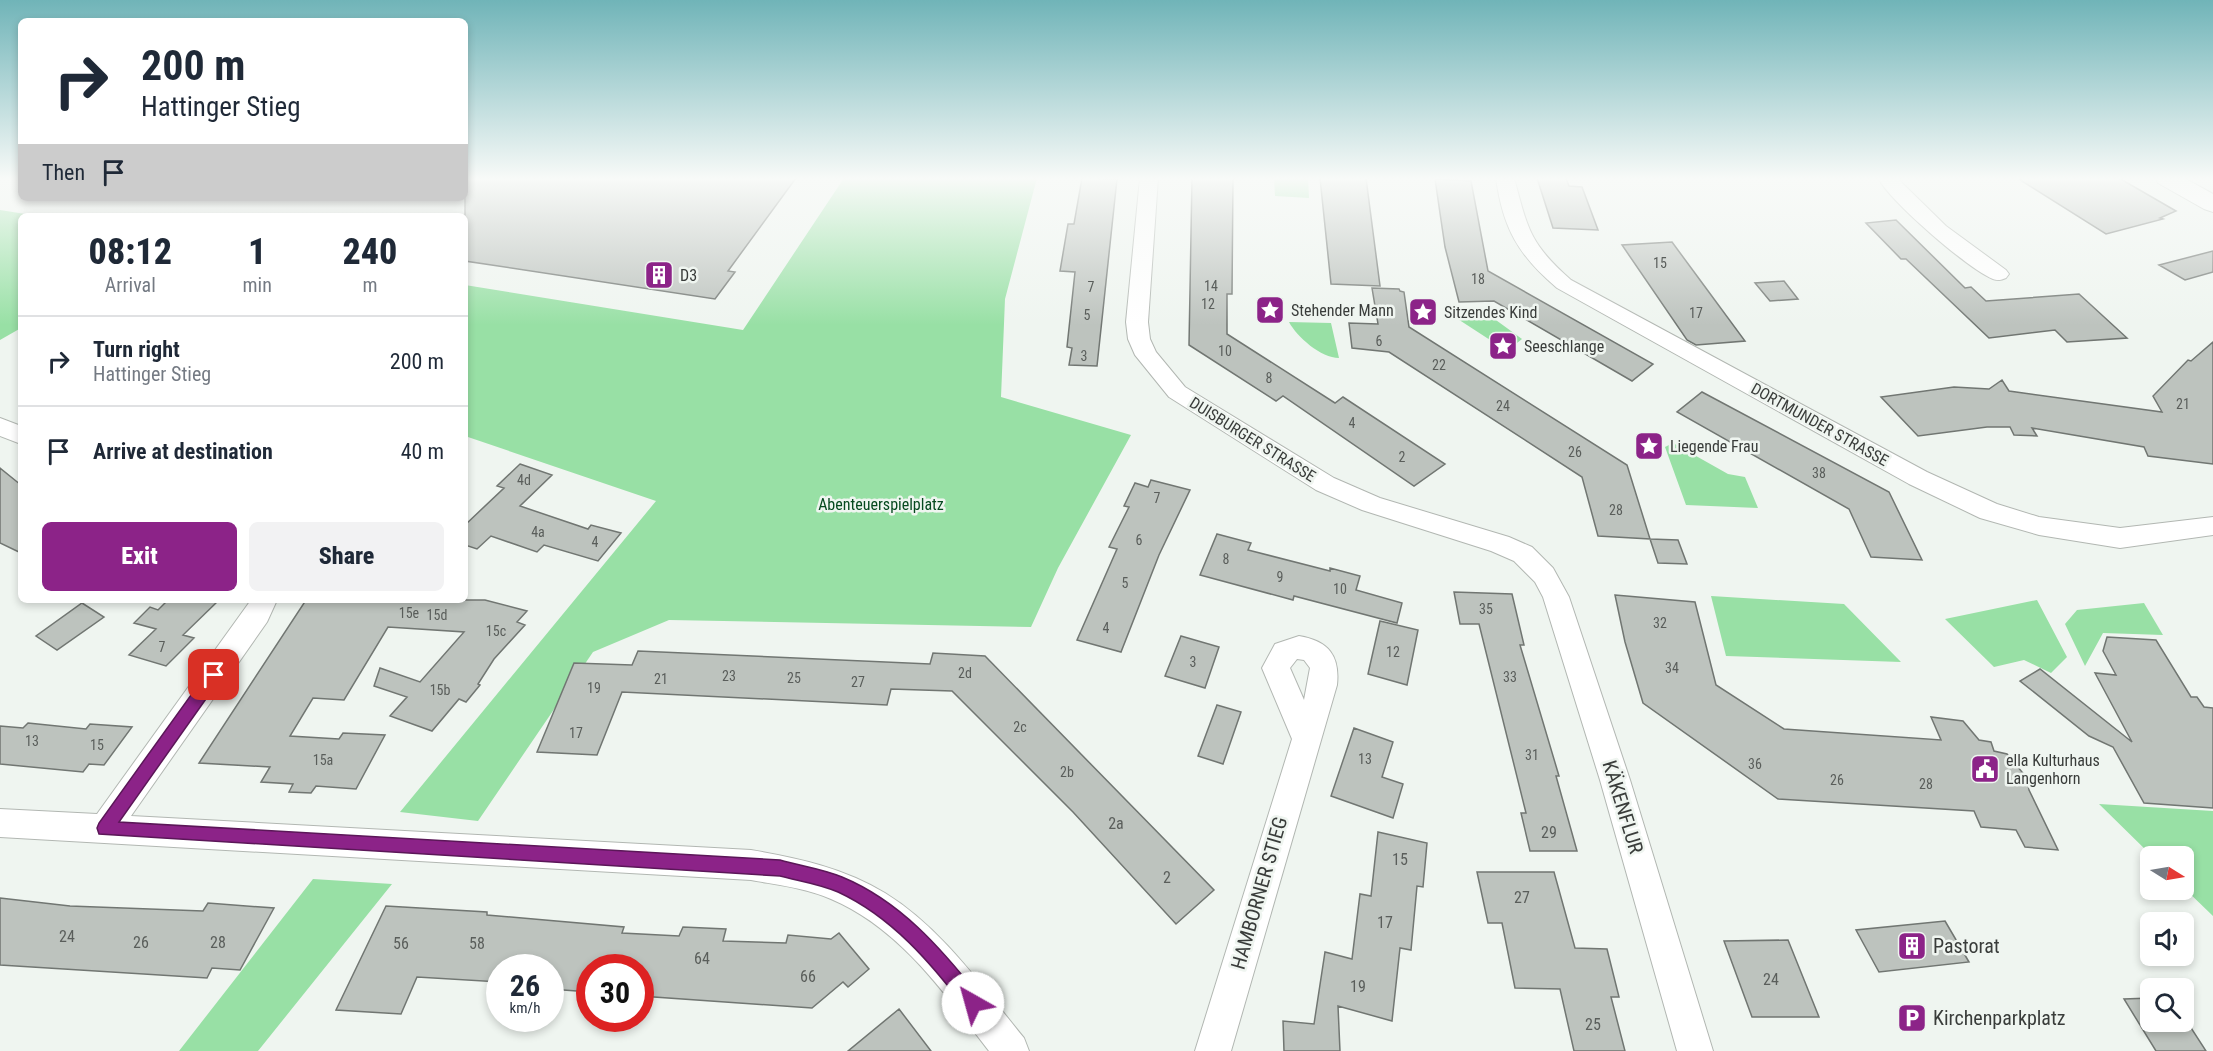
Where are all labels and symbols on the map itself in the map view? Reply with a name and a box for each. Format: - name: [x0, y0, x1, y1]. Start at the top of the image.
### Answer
- house number: 15: [1653, 255, 1667, 271]
- building icon: D3: [643, 259, 675, 291]
- place label: D3: [680, 266, 697, 285]
- house number: 18: [1471, 271, 1485, 287]
- house number: 14: [1204, 278, 1218, 294]
- house number: 7: [1088, 279, 1095, 295]
- place icon: Stehender Mann: [1254, 294, 1286, 326]
- house number: 12: [1201, 296, 1215, 312]
- place icon: Sitzendes Kind: [1407, 296, 1439, 328]
- place label: Stehender Mann: [1291, 301, 1394, 320]
- place label: Sitzendes Kind: [1444, 303, 1537, 322]
- house number: 17: [1689, 305, 1703, 321]
- house number: 5: [1084, 307, 1091, 323]
- place icon: Seeschlange: [1487, 330, 1519, 362]
- house number: 6: [1376, 333, 1383, 349]
- place label: Seeschlange: [1524, 337, 1604, 356]
- house number: 10: [1218, 343, 1232, 359]
- house number: 3: [1081, 348, 1087, 364]
- house number: 22: [1432, 357, 1446, 373]
- house number: 8: [1266, 370, 1273, 386]
- street label: DORTMUNDER STRASSE: [1748, 379, 1892, 470]
- street label: DUISBURGER STRASSE: [1186, 393, 1319, 486]
- house number: 21: [2176, 396, 2190, 412]
- house number: 24: [1496, 398, 1510, 414]
- house number: 4: [1349, 415, 1356, 431]
- place icon: Liegende Frau: [1633, 430, 1665, 462]
- place label: Liegende Frau: [1670, 437, 1758, 456]
- house number: 26: [1568, 444, 1582, 460]
- house number: 2: [1399, 449, 1406, 465]
- house number: 38: [1812, 465, 1826, 481]
- house number: 4d: [517, 472, 531, 488]
- house number: 7: [1154, 490, 1161, 506]
- park label: Abenteuerspielplatz: [818, 495, 944, 514]
- house number: 28: [1609, 502, 1623, 518]
- house number: 4a: [531, 524, 545, 540]
- house number: 6: [1136, 532, 1143, 548]
- house number: 4: [592, 534, 599, 550]
- house number: 8: [1223, 551, 1230, 567]
- house number: 9: [1277, 569, 1283, 585]
- house number: 5: [1122, 575, 1129, 591]
- house number: 10: [1333, 581, 1347, 597]
- house number: 35: [1479, 601, 1493, 617]
- house number: 15e: [399, 605, 420, 621]
- house number: 15d: [427, 607, 447, 623]
- house number: 32: [1653, 615, 1667, 631]
- house number: 4: [1103, 620, 1110, 636]
- house number: 15c: [486, 623, 506, 639]
- house number: 7: [159, 639, 166, 655]
- house number: 12: [1386, 644, 1400, 660]
- pin: [188, 649, 239, 700]
- house number: 3: [1190, 654, 1196, 670]
- house number: 34: [1665, 660, 1679, 676]
- house number: 2d: [958, 665, 972, 681]
- house number: 23: [722, 668, 736, 684]
- house number: 33: [1503, 669, 1517, 685]
- house number: 25: [787, 670, 801, 686]
- house number: 21: [654, 671, 668, 687]
- house number: 27: [851, 674, 865, 690]
- house number: 19: [587, 680, 601, 696]
- house number: 15b: [430, 682, 450, 698]
- house number: 2c: [1013, 719, 1027, 735]
- house number: 17: [569, 725, 583, 741]
- house number: 13: [25, 733, 39, 749]
- house number: 15: [90, 737, 104, 753]
- house number: 31: [1525, 747, 1539, 763]
- house number: 13: [1358, 751, 1372, 767]
- place label: ella Kulturhaus Langenhorn: [2006, 751, 2100, 788]
- house number: 15a: [313, 752, 333, 768]
- public building icon: ella Kulturhaus Langenhorn: [1969, 753, 2001, 785]
- house number: 36: [1748, 756, 1762, 772]
- street label: KÄKENFLUR: [1597, 758, 1649, 857]
- house number: 2b: [1060, 764, 1074, 780]
- house number: 26: [1830, 772, 1844, 788]
- house number: 28: [1919, 776, 1933, 792]
- house number: 2a: [1108, 814, 1124, 833]
- street label: HAMBORNER STIEG: [1226, 814, 1292, 972]
- house number: 29: [1541, 823, 1557, 842]
- north arrow: [2140, 846, 2194, 900]
- house number: 15: [1392, 850, 1408, 869]
- house number: 2: [1163, 868, 1171, 887]
- house number: 27: [1514, 888, 1530, 907]
- house number: 17: [1377, 913, 1393, 932]
- house number: 24: [59, 927, 75, 946]
- building icon: Pastorat: [1896, 930, 1928, 962]
- house number: 26: [133, 933, 149, 952]
- house number: 28: [210, 933, 226, 952]
- house number: 56: [393, 934, 409, 953]
- house number: 58: [469, 934, 485, 953]
- place label: Pastorat: [1933, 934, 2000, 958]
- house number: 64: [694, 949, 710, 968]
- speed limit sign: 30: [576, 954, 654, 1032]
- house number: 66: [800, 967, 816, 986]
- house number: 24: [1763, 970, 1779, 989]
- position arrow: [941, 971, 1005, 1035]
- house number: 19: [1350, 977, 1366, 996]
- parking icon: Kirchenparkplatz: [1896, 1002, 1928, 1034]
- place label: Kirchenparkplatz: [1933, 1006, 2066, 1030]
- house number: 25: [1585, 1015, 1601, 1034]

